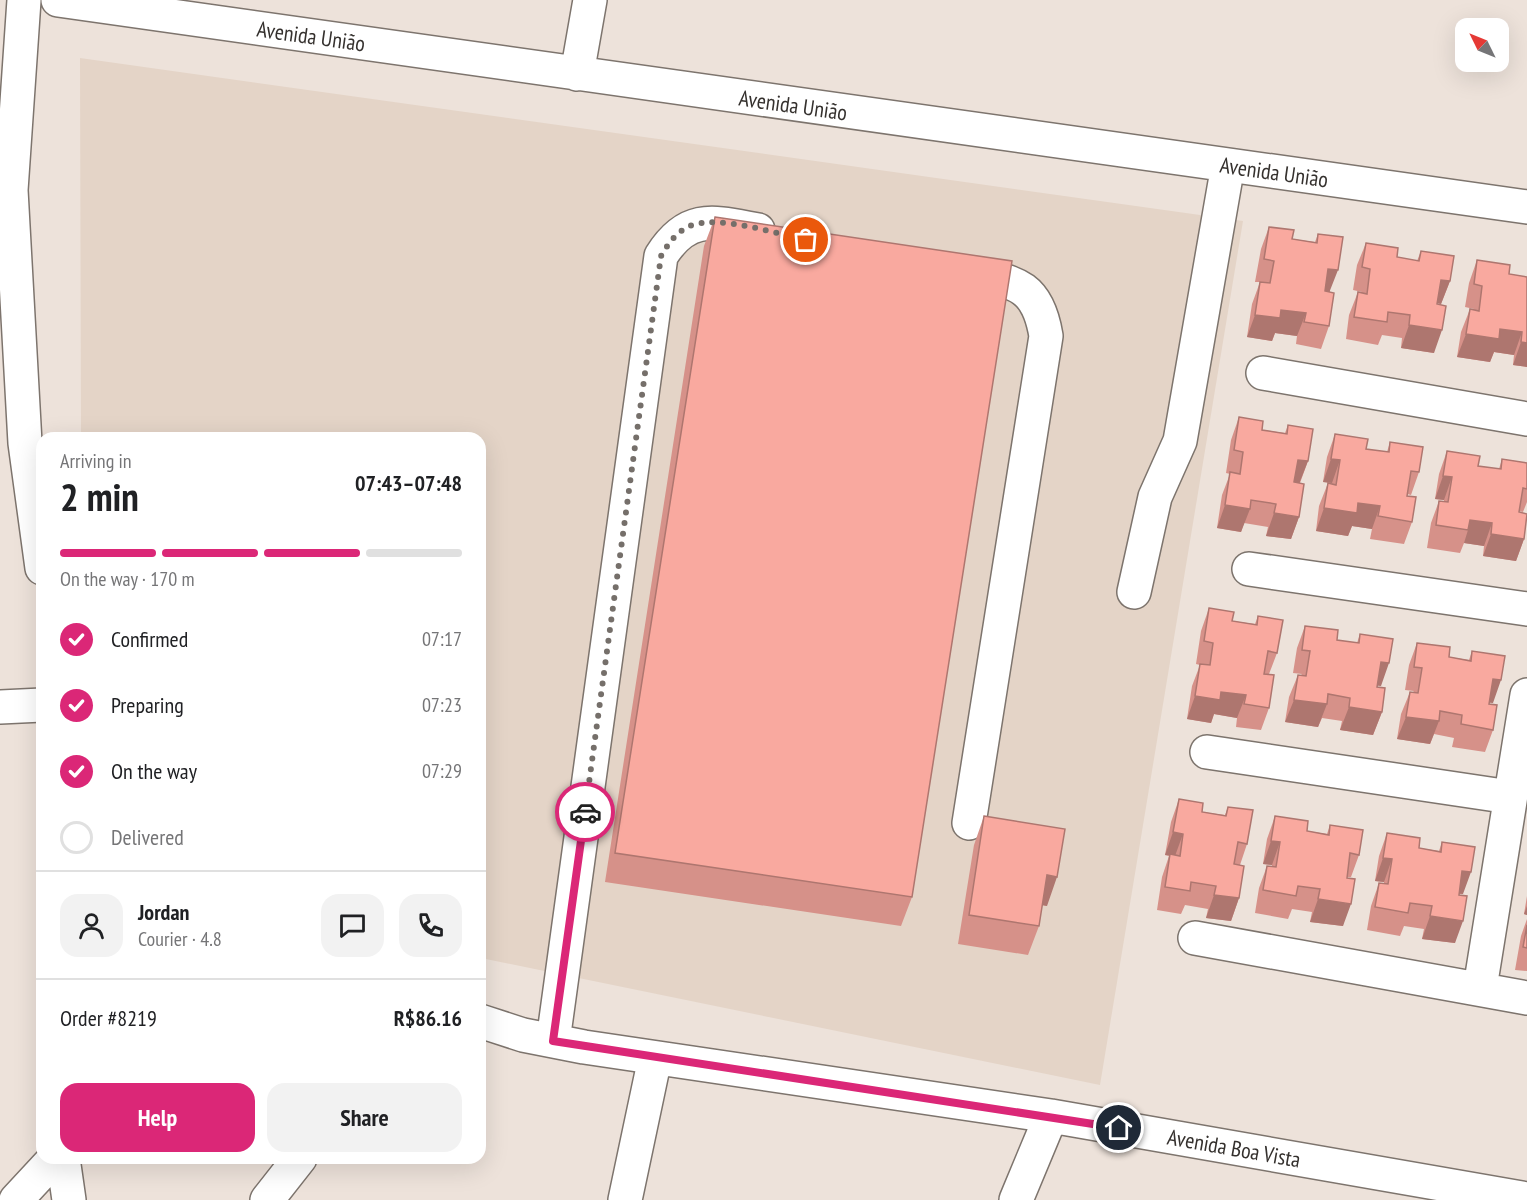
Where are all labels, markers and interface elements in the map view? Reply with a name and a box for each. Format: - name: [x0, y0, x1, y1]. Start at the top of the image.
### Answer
- street label: Avenida União: [255, 15, 367, 57]
- north arrow: [1455, 18, 1509, 72]
- map controls: [1455, 18, 1509, 72]
- street label: Avenida União: [737, 84, 849, 126]
- street label: Avenida União: [1218, 151, 1330, 193]
- pin: [780, 214, 831, 265]
- icon: bag: [789, 223, 822, 256]
- text: Arriving in: [60, 448, 132, 474]
- text: 07:43–07:48: [355, 469, 462, 497]
- text: 2 min: [60, 471, 139, 522]
- text: On the way · 170 m: [60, 566, 195, 592]
- icon: check: [60, 623, 93, 656]
- text: Confirmed: [111, 625, 188, 653]
- text: 07:17: [422, 626, 462, 652]
- icon: check: [60, 689, 93, 722]
- text: Preparing: [111, 691, 184, 719]
- text: 07:23: [422, 692, 462, 718]
- icon: check: [60, 755, 93, 788]
- text: On the way: [111, 757, 197, 785]
- text: 07:29: [422, 758, 462, 784]
- courier: [555, 782, 615, 842]
- icon: car: [569, 796, 602, 829]
- text: Delivered: [111, 823, 184, 851]
- button: person: [60, 894, 123, 957]
- button: chat: [321, 894, 384, 957]
- button: phone: [399, 894, 462, 957]
- text: Jordan: [138, 898, 189, 926]
- text: Courier · 4.8: [138, 926, 222, 952]
- text: Order #8219: [60, 1004, 157, 1032]
- text: R$86.16: [394, 1004, 462, 1032]
- button: Help: [60, 1083, 255, 1152]
- button: Share: [267, 1083, 462, 1152]
- pin: [1093, 1102, 1144, 1153]
- icon: home: [1102, 1111, 1135, 1144]
- street label: Avenida Boa Vista: [1165, 1123, 1303, 1173]

